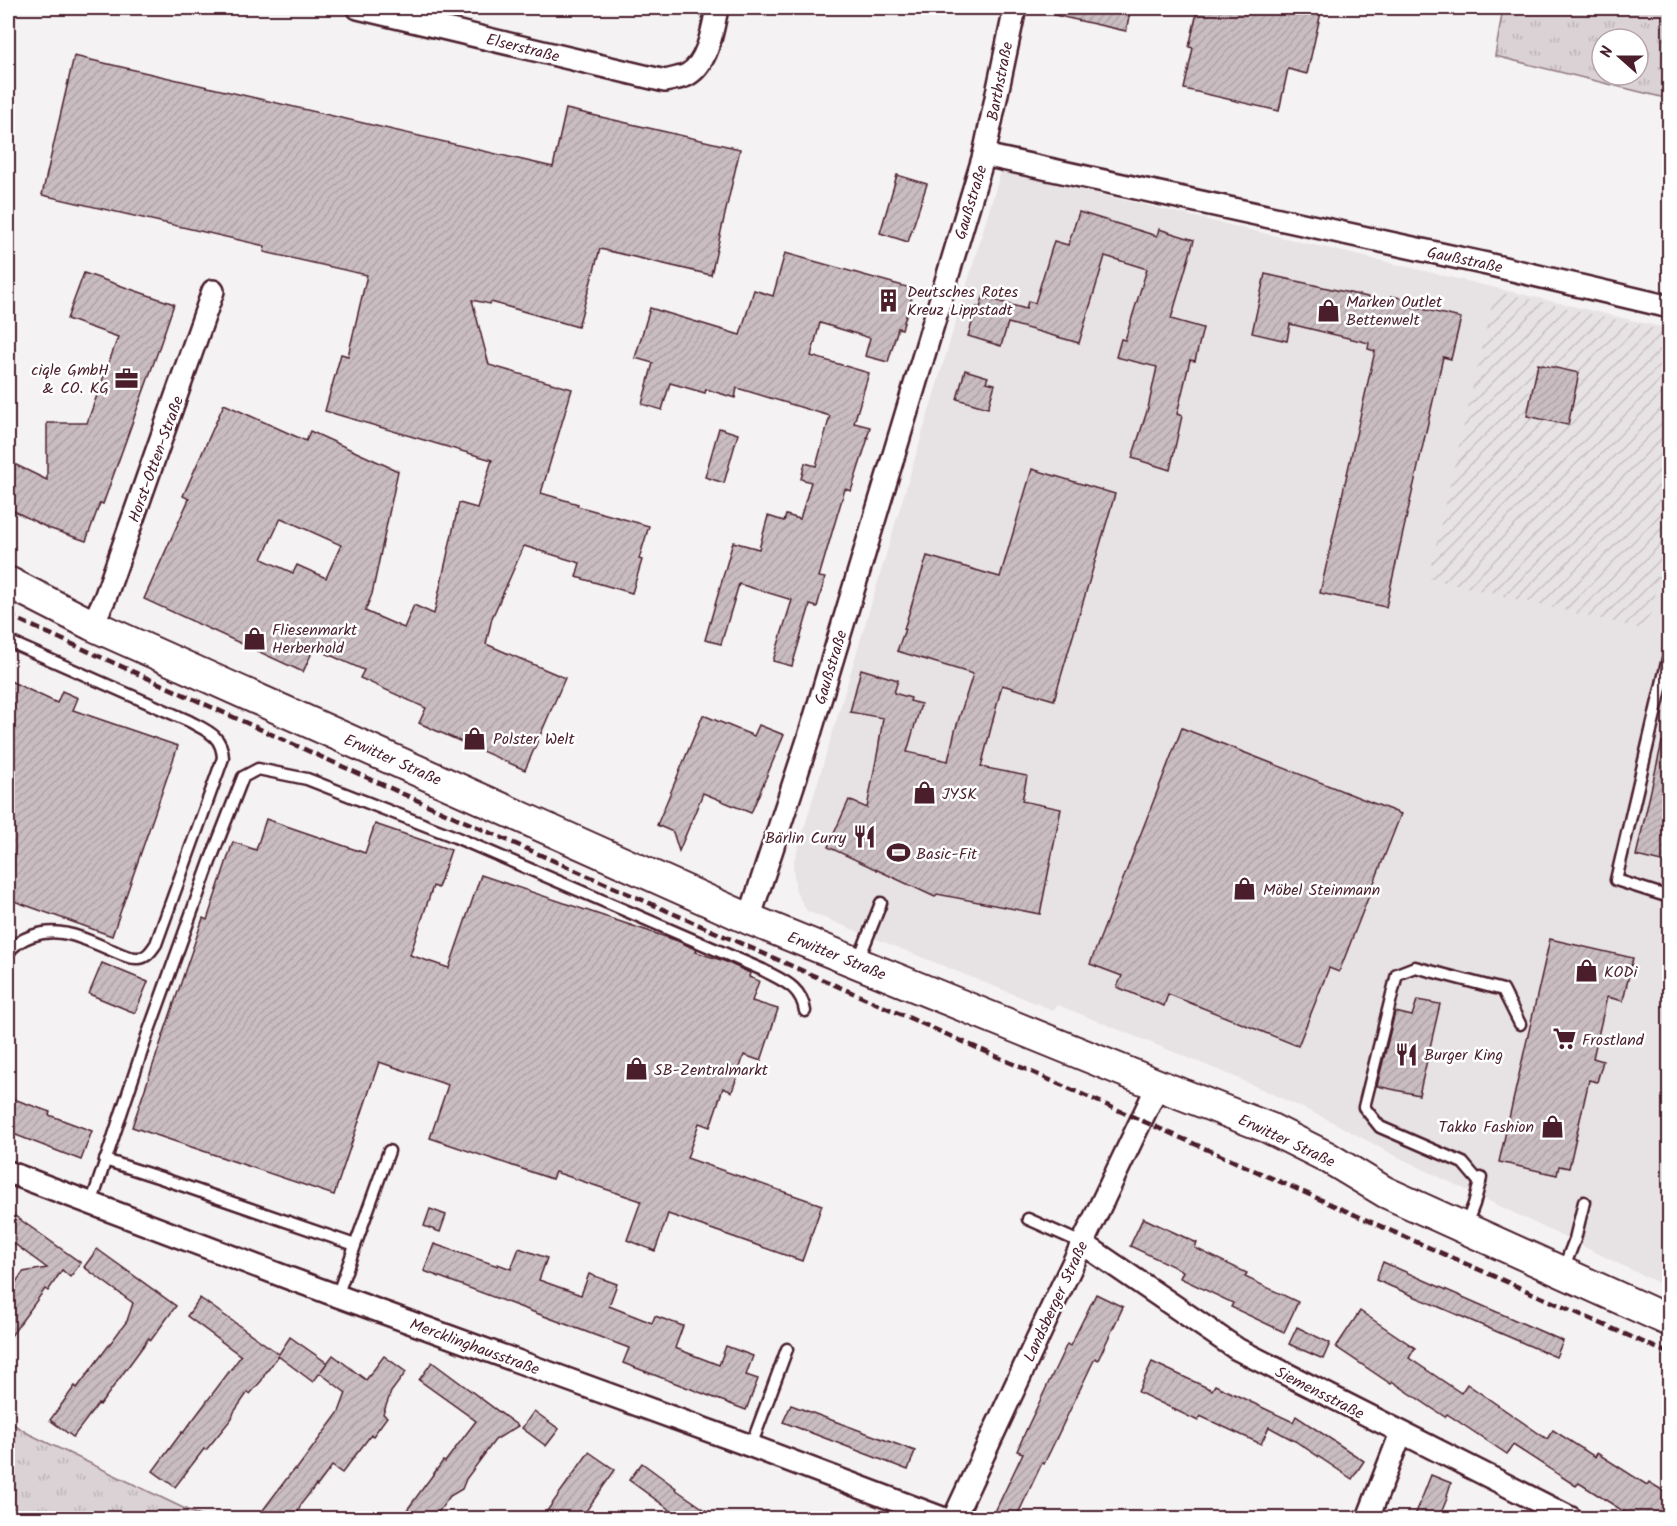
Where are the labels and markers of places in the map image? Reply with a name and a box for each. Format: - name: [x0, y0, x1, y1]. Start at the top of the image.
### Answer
- place label: Deutsches Rotes Kreuz Lippstadt: [907, 280, 1018, 323]
- building icon: Deutsches Rotes Kreuz Lippstadt: [876, 287, 902, 313]
- place label: Marken Outlet Bettenwelt: [1346, 290, 1443, 333]
- shop icon: Marken Outlet Bettenwelt: [1315, 297, 1341, 323]
- place label: ciqle GmbH & CO. KG: [31, 358, 109, 401]
- office icon: ciqle GmbH & CO. KG: [114, 365, 140, 391]
- place label: Fliesenmarkt Herberhold: [272, 618, 358, 661]
- shop icon: Fliesenmarkt Herberhold: [241, 625, 267, 651]
- shop icon: Polster Welt: [462, 725, 488, 751]
- place label: Polster Welt: [493, 727, 575, 752]
- shop icon: JYSK: [911, 780, 937, 806]
- place label: JYSK: [942, 782, 977, 807]
- restaurant icon: Bärlin Curry: [851, 824, 877, 850]
- place label: Bärlin Curry: [765, 826, 846, 851]
- sports icon: Basic-Fit: [885, 840, 911, 866]
- place label: Basic-Fit: [916, 842, 978, 867]
- shop icon: Möbel Steinmann: [1232, 876, 1258, 902]
- place label: Möbel Steinmann: [1263, 878, 1380, 903]
- shop icon: KODi: [1573, 958, 1599, 984]
- place label: KODi: [1604, 960, 1639, 985]
- supermarket icon: Frostland: [1551, 1026, 1577, 1052]
- place label: Frostland: [1582, 1028, 1645, 1053]
- restaurant icon: Burger King: [1393, 1041, 1419, 1067]
- place label: Burger King: [1424, 1043, 1503, 1068]
- shop icon: SB-Zentralmarkt: [623, 1056, 649, 1082]
- place label: SB-Zentralmarkt: [654, 1058, 769, 1083]
- shop icon: Takko Fashion: [1539, 1113, 1565, 1139]
- place label: Takko Fashion: [1438, 1115, 1534, 1140]

